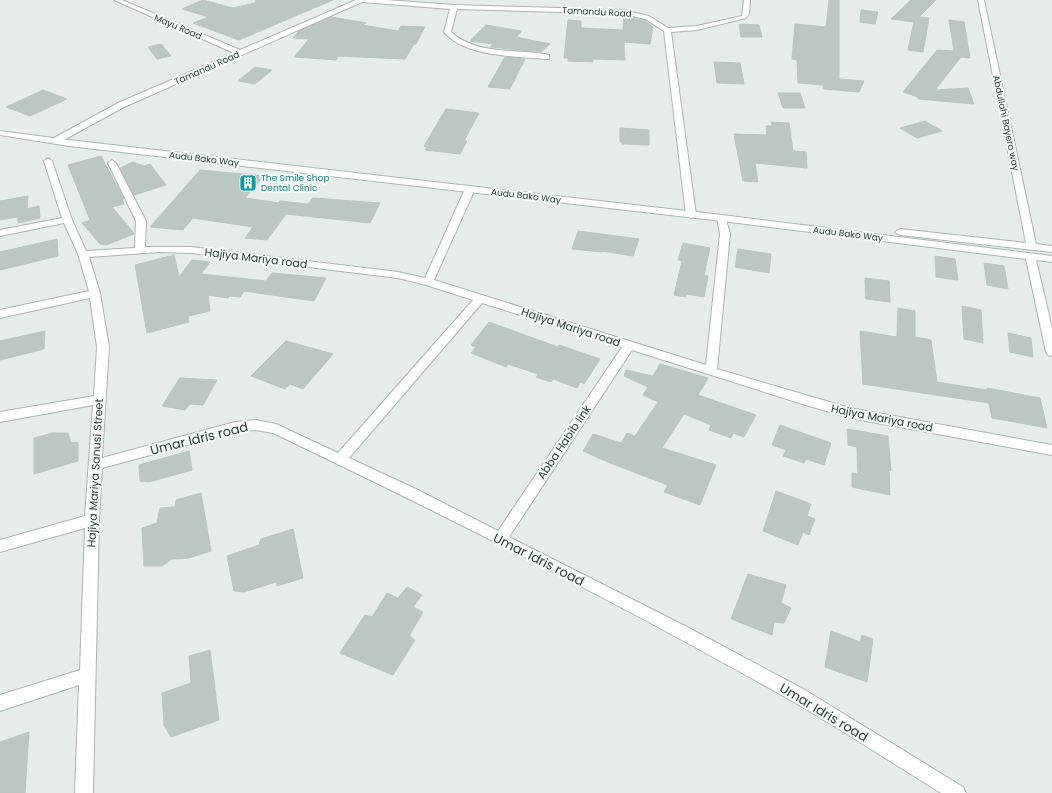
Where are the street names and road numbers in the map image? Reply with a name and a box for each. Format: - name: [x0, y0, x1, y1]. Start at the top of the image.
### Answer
- street label: Tamandu Road: [562, 4, 632, 20]
- street label: Mayu Road: [152, 12, 204, 42]
- street label: Tamandu Road: [173, 48, 241, 88]
- street label: Abdullahi Bayero way: [990, 74, 1022, 172]
- street label: Audu Bako Way: [168, 149, 240, 169]
- street label: Audu Bako Way: [490, 186, 562, 206]
- street label: Audu Bako Way: [812, 224, 884, 244]
- street label: Hajiya Mariya road: [204, 244, 308, 272]
- street label: Hajiya Mariya road: [519, 303, 623, 351]
- street label: Hajiya Mariya Sanusi Street: [83, 398, 107, 548]
- street label: Hajiya Mariya road: [830, 400, 934, 436]
- street label: Abba Habib link: [533, 401, 595, 482]
- street label: Umar Idris road: [148, 417, 250, 460]
- street label: Umar Idris road: [490, 528, 588, 591]
- street label: Umar Idris road: [776, 678, 872, 746]

